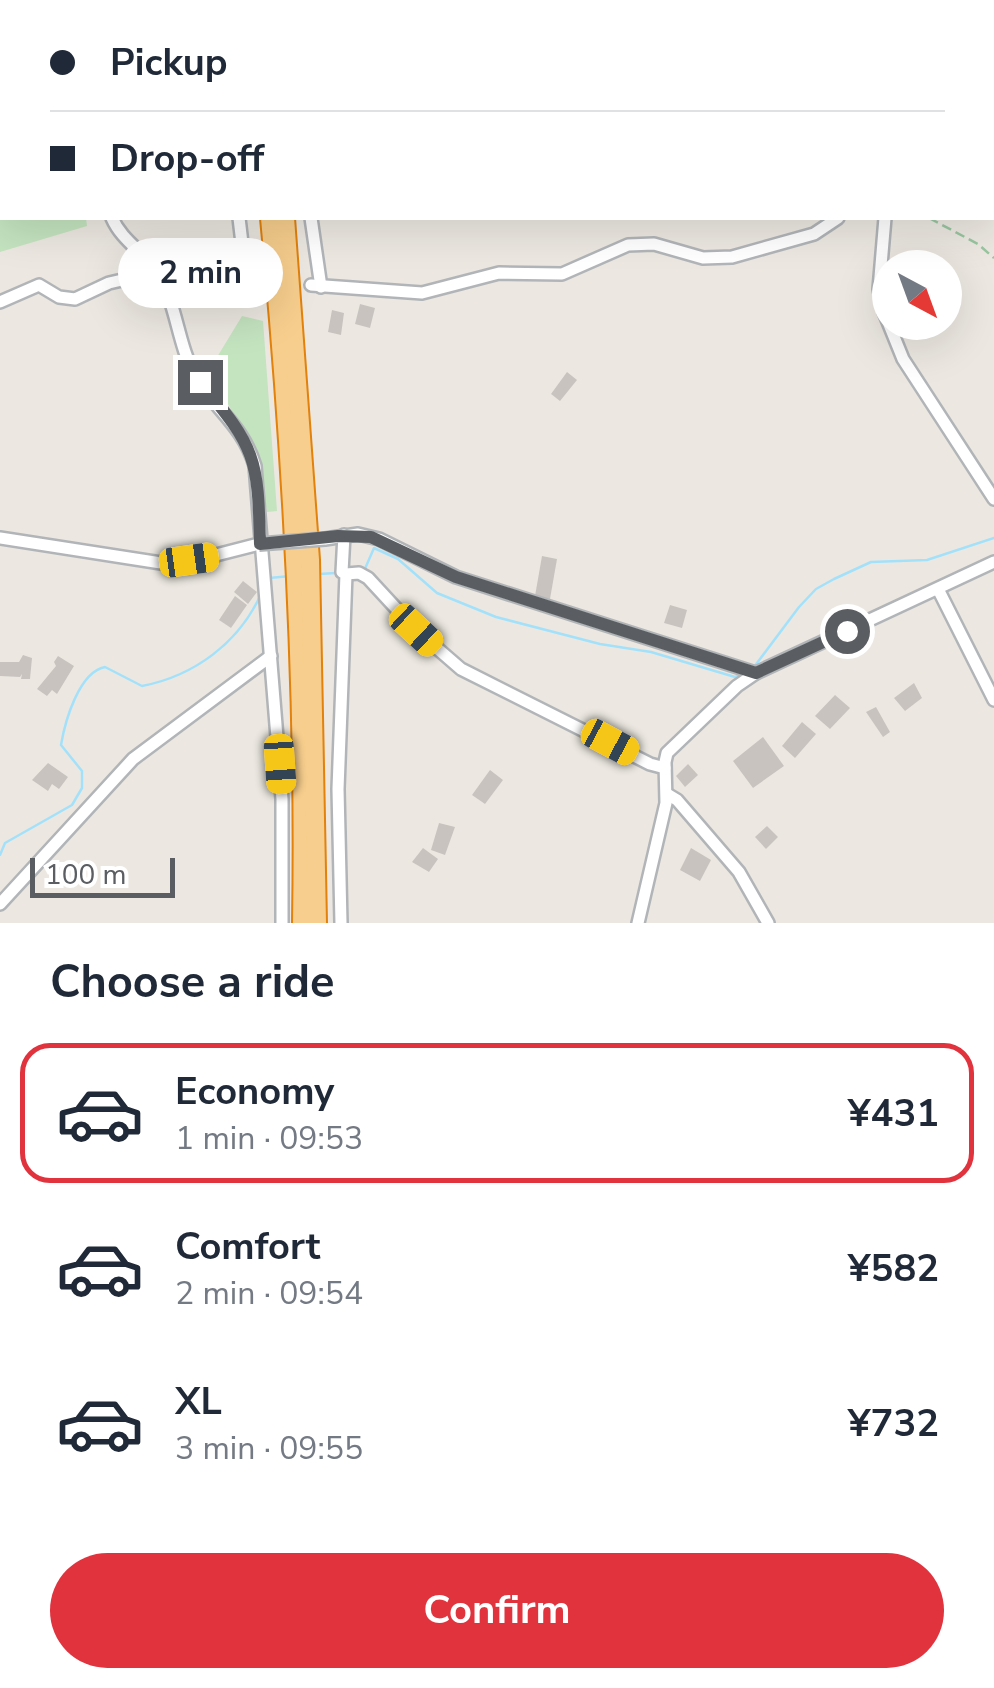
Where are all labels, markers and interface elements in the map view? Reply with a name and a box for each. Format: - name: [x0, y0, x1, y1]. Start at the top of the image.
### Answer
- text: Pickup: [110, 37, 228, 88]
- text: Drop-off: [110, 133, 264, 184]
- callout: 2 min: [118, 237, 282, 307]
- north arrow: [872, 250, 962, 340]
- map controls: [872, 250, 962, 340]
- text: 2 min: [159, 251, 242, 294]
- route end: [178, 360, 223, 405]
- car: [157, 541, 221, 579]
- car: [384, 599, 448, 661]
- route start: [825, 609, 870, 654]
- car: [576, 715, 644, 769]
- car: [263, 733, 297, 795]
- scale bar: [30, 853, 175, 898]
- text: 100 m: [45, 856, 127, 894]
- text: Choose a ride: [50, 952, 335, 1013]
- text: Economy: [175, 1066, 334, 1117]
- icon: car: [55, 1068, 145, 1158]
- text: ¥431: [848, 1088, 939, 1139]
- text: 1 min · 09:53: [175, 1117, 363, 1160]
- text: Comfort: [175, 1221, 320, 1272]
- icon: car: [55, 1223, 145, 1313]
- text: ¥582: [848, 1243, 939, 1294]
- text: 2 min · 09:54: [175, 1272, 363, 1315]
- text: XL: [175, 1376, 222, 1427]
- icon: car: [55, 1378, 145, 1468]
- text: ¥732: [848, 1398, 939, 1449]
- text: 3 min · 09:55: [175, 1427, 363, 1470]
- button: Confirm: [50, 1553, 944, 1668]

